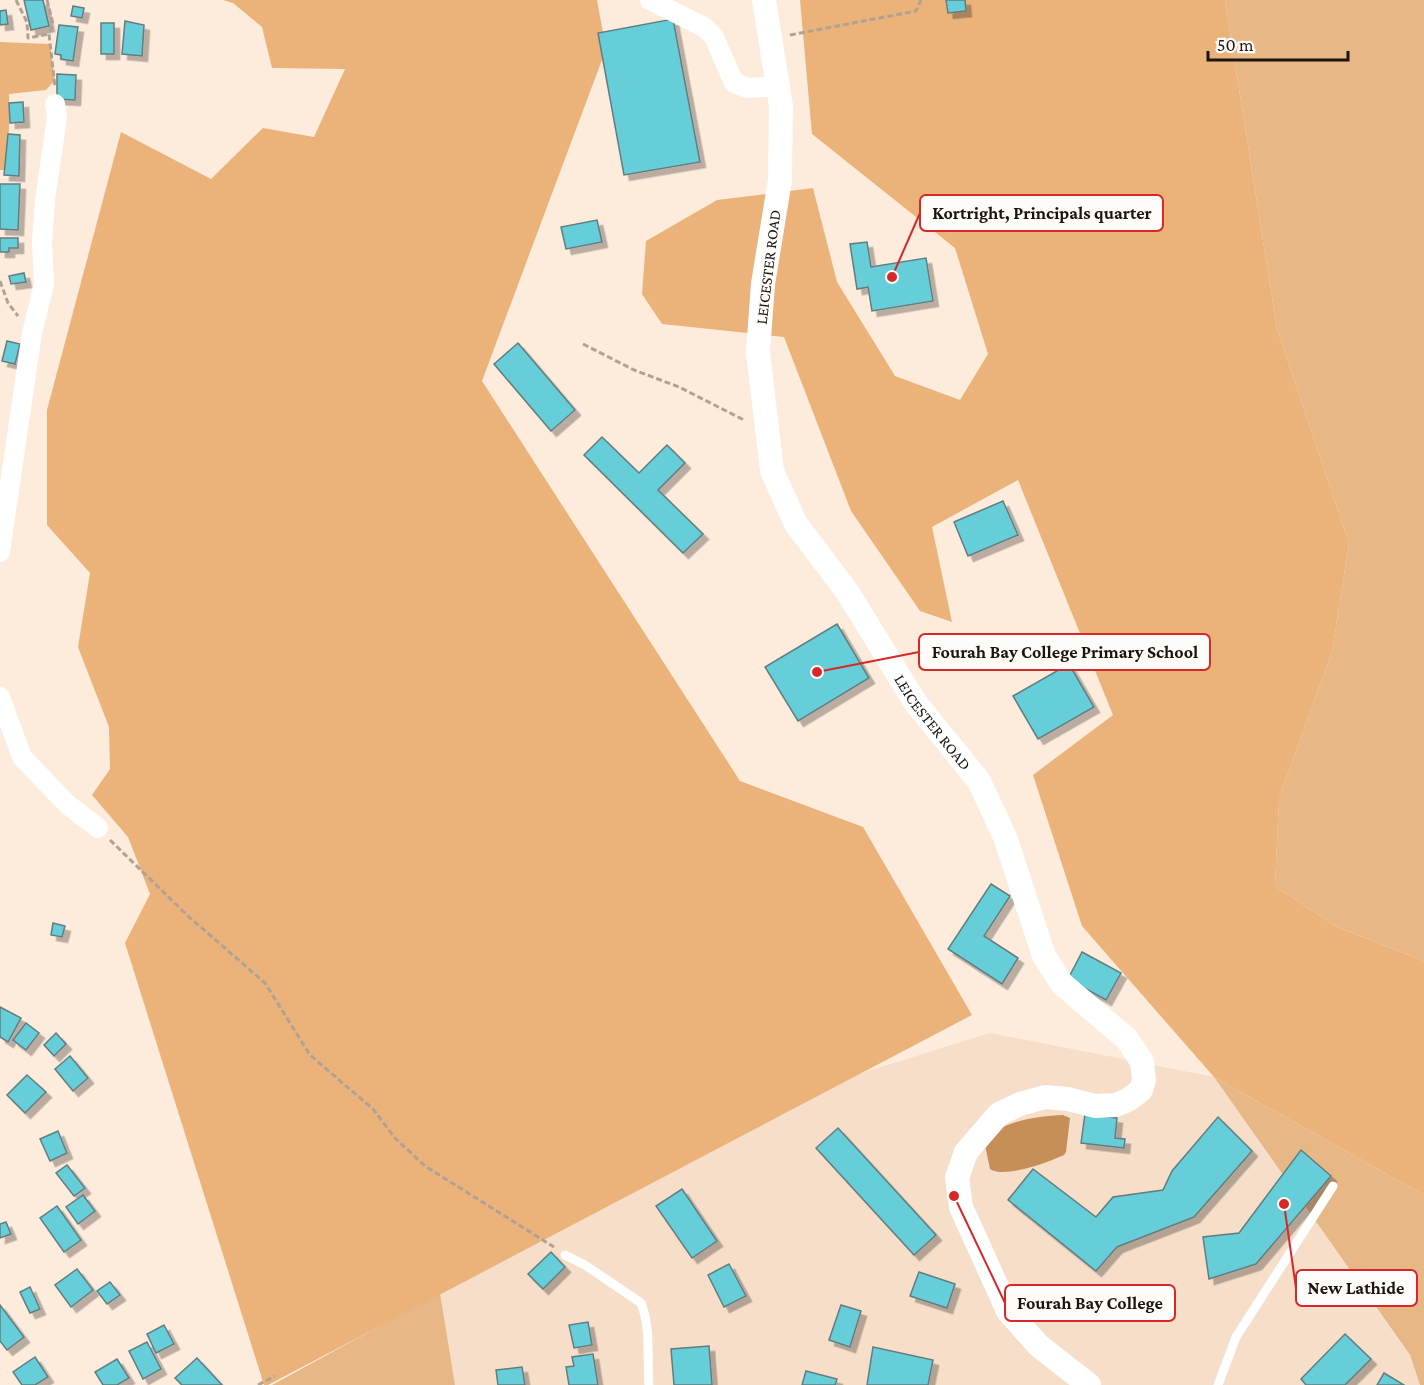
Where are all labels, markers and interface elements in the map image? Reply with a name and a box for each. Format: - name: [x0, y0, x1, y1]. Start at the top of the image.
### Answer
- scale bar: [1208, 24, 1348, 62]
- text: 50 m: [1217, 35, 1254, 55]
- callout: Kortright, Principals quarter: [920, 195, 1163, 231]
- text: Kortright, Principals quarter: [932, 203, 1152, 223]
- street label: LEICESTER ROAD: [753, 209, 783, 325]
- callout: Fourah Bay College Primary School: [919, 634, 1210, 670]
- text: Fourah Bay College Primary School: [932, 642, 1198, 662]
- street label: LEICESTER ROAD: [892, 671, 975, 773]
- callout: New Lathide: [1296, 1270, 1417, 1306]
- text: New Lathide: [1308, 1278, 1404, 1298]
- callout: Fourah Bay College: [1005, 1285, 1175, 1321]
- text: Fourah Bay College: [1017, 1293, 1163, 1313]

